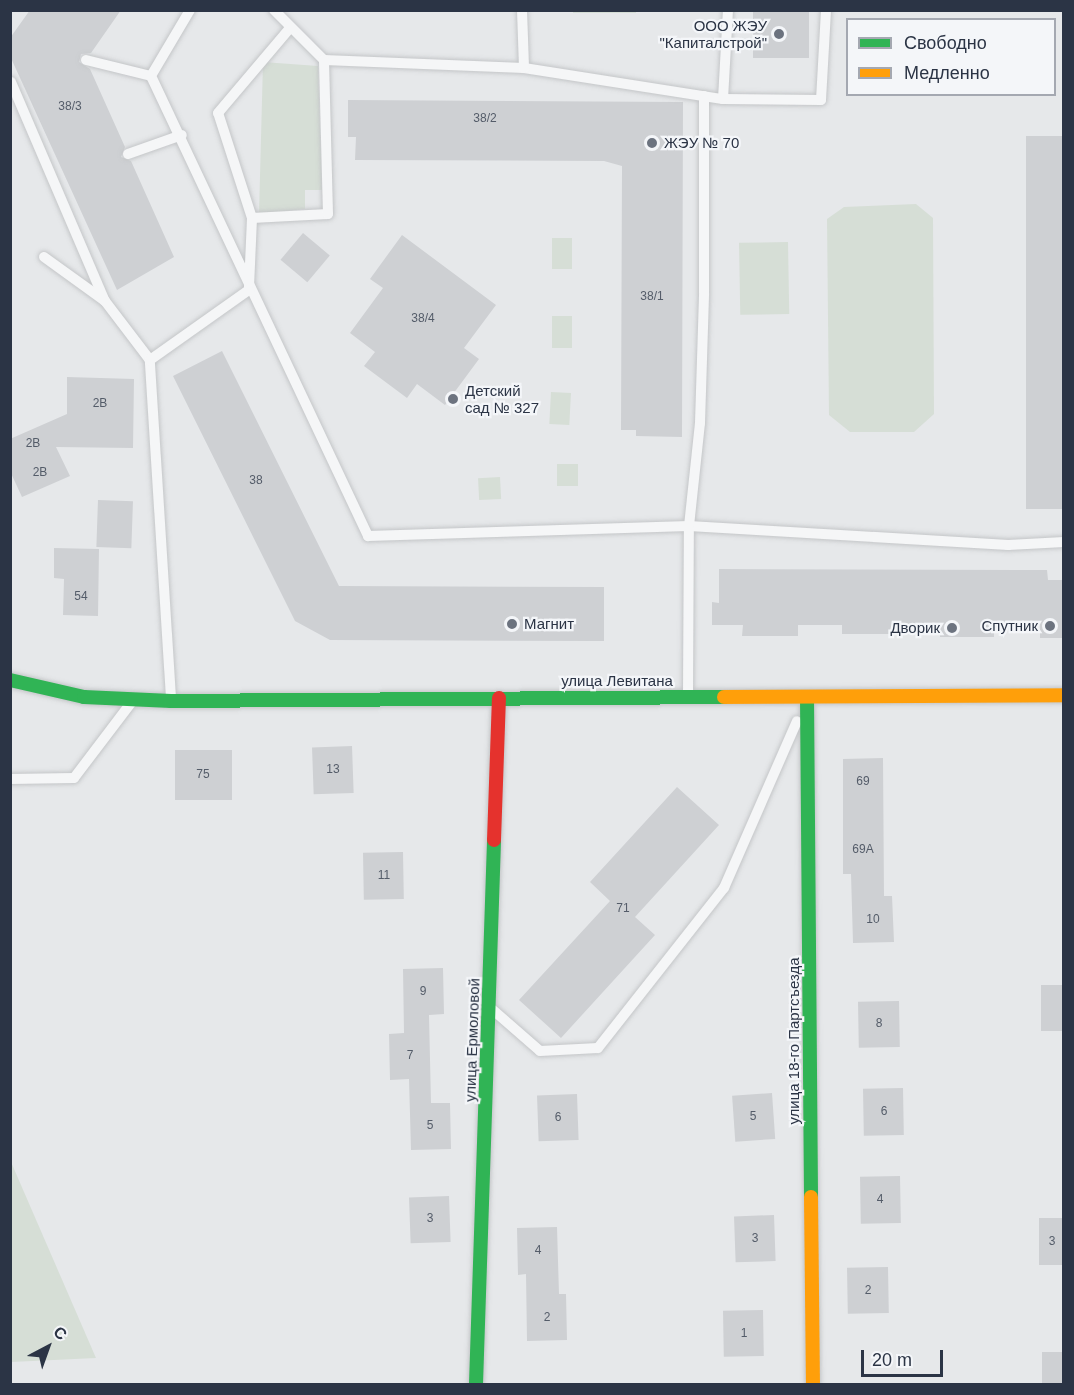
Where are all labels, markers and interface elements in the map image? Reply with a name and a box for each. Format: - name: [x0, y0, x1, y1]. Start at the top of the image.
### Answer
- place label: ООО ЖЭУ "Капиталстрой": [660, 16, 767, 51]
- legend: [846, 18, 1056, 96]
- marker: ООО ЖЭУ "Капиталстрой": [772, 27, 786, 41]
- text: Свободно: [904, 33, 987, 53]
- text: Медленно: [904, 63, 990, 83]
- house number: 38/3: [58, 100, 82, 114]
- house number: 38/2: [473, 112, 497, 126]
- place label: ЖЭУ № 70: [664, 134, 739, 152]
- marker: ЖЭУ № 70: [645, 136, 659, 150]
- house number: 38/1: [640, 290, 664, 304]
- house number: 38/4: [411, 312, 435, 326]
- place label: Детский сад № 327: [465, 381, 539, 416]
- marker: Детский сад № 327: [446, 392, 460, 406]
- house number: 2В: [93, 397, 107, 411]
- house number: 2В: [26, 437, 40, 451]
- house number: 2В: [33, 466, 47, 480]
- house number: 38: [249, 474, 263, 488]
- house number: 54: [74, 590, 88, 604]
- place label: Магнит: [524, 615, 574, 633]
- marker: Магнит: [505, 617, 519, 631]
- place label: Спутник: [981, 617, 1038, 635]
- place label: Дворик: [890, 619, 940, 637]
- marker: Спутник: [1043, 619, 1057, 633]
- marker: Дворик: [945, 621, 959, 635]
- street label: улица Левитана: [561, 672, 673, 690]
- house number: 13: [326, 763, 340, 777]
- house number: 75: [196, 768, 210, 782]
- house number: 69: [856, 775, 870, 789]
- house number: 69А: [852, 843, 874, 857]
- house number: 11: [378, 869, 390, 883]
- house number: 71: [616, 902, 630, 916]
- house number: 10: [866, 913, 880, 927]
- street label: улица 18-го Партсъезда: [785, 957, 803, 1125]
- street label: улица Ермоловой: [461, 978, 483, 1102]
- house number: 9: [420, 985, 426, 999]
- house number: 8: [876, 1017, 882, 1031]
- house number: 7: [407, 1049, 413, 1063]
- house number: 6: [881, 1105, 887, 1119]
- house number: 5: [750, 1110, 756, 1124]
- house number: 6: [555, 1111, 561, 1125]
- house number: 5: [427, 1119, 433, 1133]
- house number: 4: [877, 1193, 883, 1207]
- house number: 3: [427, 1212, 433, 1226]
- house number: 3: [752, 1232, 758, 1246]
- house number: 3: [1049, 1235, 1055, 1249]
- house number: 4: [535, 1244, 541, 1258]
- house number: 2: [865, 1284, 871, 1298]
- house number: 2: [544, 1311, 550, 1325]
- north arrow: [18, 1317, 78, 1377]
- text: С: [50, 1323, 70, 1343]
- house number: 1: [741, 1327, 747, 1341]
- scale bar: [864, 1338, 946, 1376]
- text: 20 m: [872, 1350, 912, 1370]

